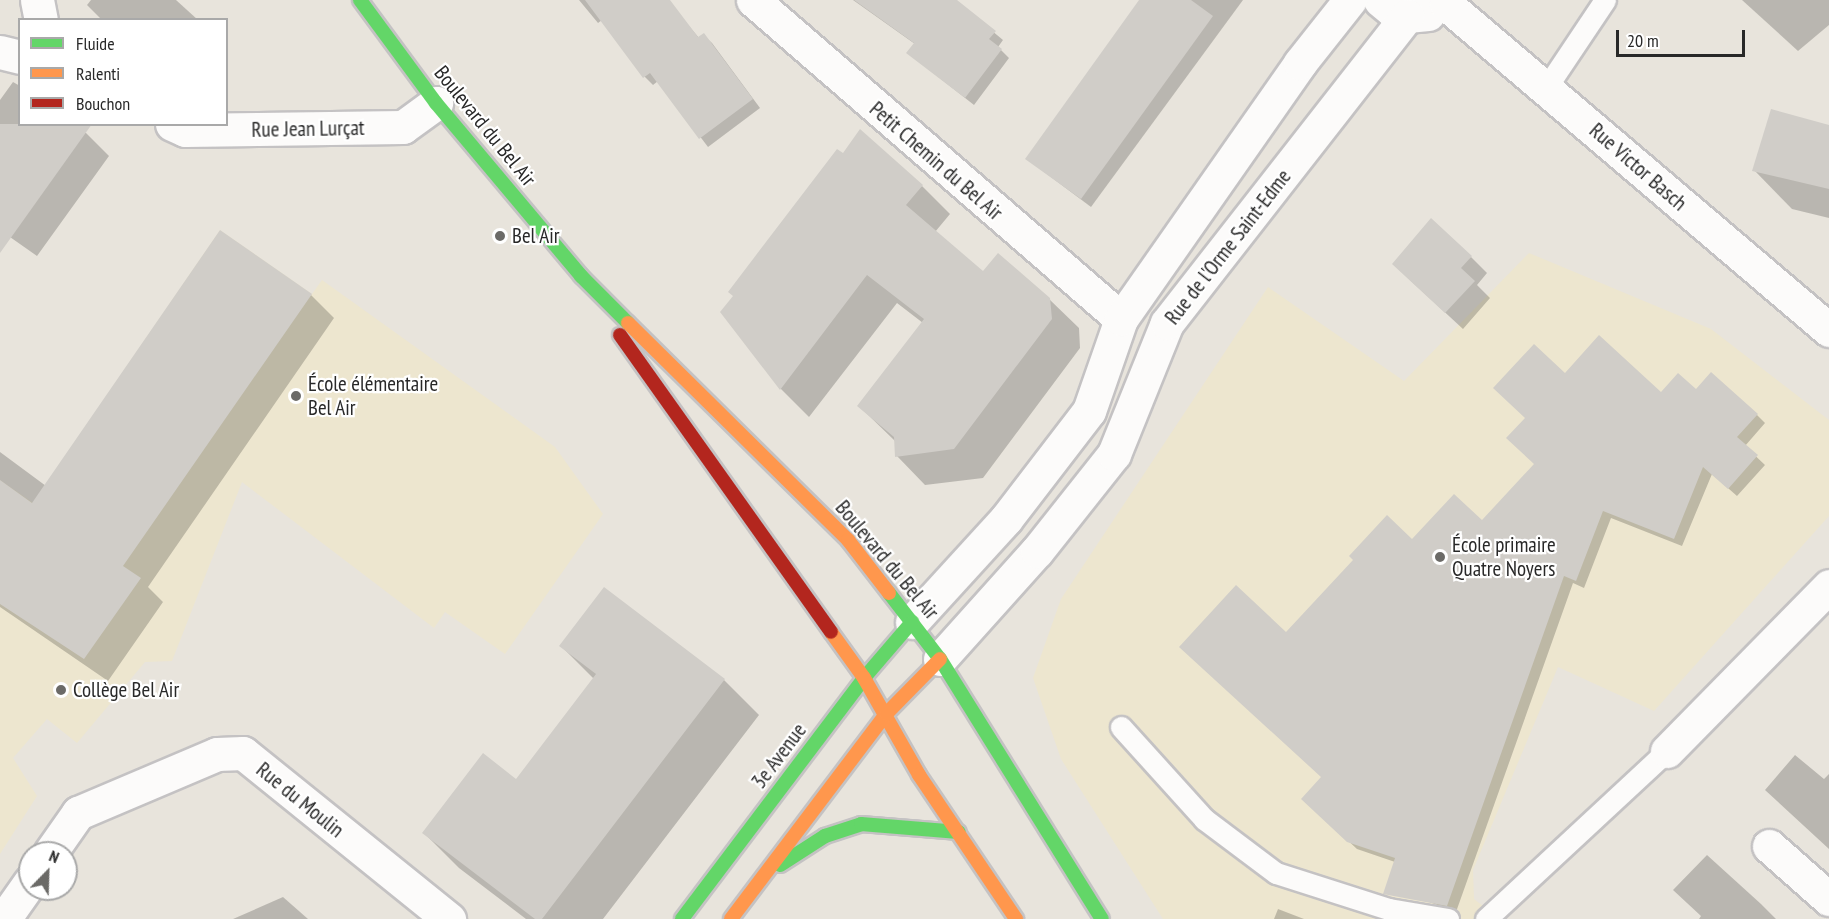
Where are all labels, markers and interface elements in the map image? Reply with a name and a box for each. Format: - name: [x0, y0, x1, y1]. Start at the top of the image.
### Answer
- legend: [18, 18, 228, 126]
- scale bar: [1619, 18, 1748, 56]
- text: 20 m: [1627, 29, 1659, 52]
- text: Fluide: [76, 32, 115, 55]
- street label: Boulevard du Bel Air: [429, 61, 541, 191]
- text: Ralenti: [76, 62, 120, 85]
- text: Bouchon: [76, 92, 130, 115]
- street label: Petit Chemin du Bel Air: [864, 96, 1008, 226]
- street label: Rue Jean Lurçat: [251, 115, 365, 143]
- street label: Rue Victor Basch: [1584, 118, 1692, 216]
- street label: Rue de l'Orme Saint-Edme: [1160, 165, 1296, 329]
- place label: Bel Air: [512, 223, 560, 249]
- marker: Bel Air: [493, 229, 507, 243]
- place label: École élémentaire Bel Air: [308, 371, 438, 421]
- marker: École élémentaire Bel Air: [289, 389, 303, 403]
- street label: Boulevard du Bel Air: [830, 495, 944, 625]
- place label: École primaire Quatre Noyers: [1452, 532, 1556, 582]
- marker: École primaire Quatre Noyers: [1433, 550, 1447, 564]
- place label: Collège Bel Air: [73, 677, 180, 703]
- marker: Collège Bel Air: [54, 683, 68, 697]
- street label: 3e Avenue: [746, 718, 812, 794]
- street label: Rue du Moulin: [251, 757, 349, 843]
- north arrow: [18, 841, 78, 901]
- text: N: [46, 845, 62, 867]

